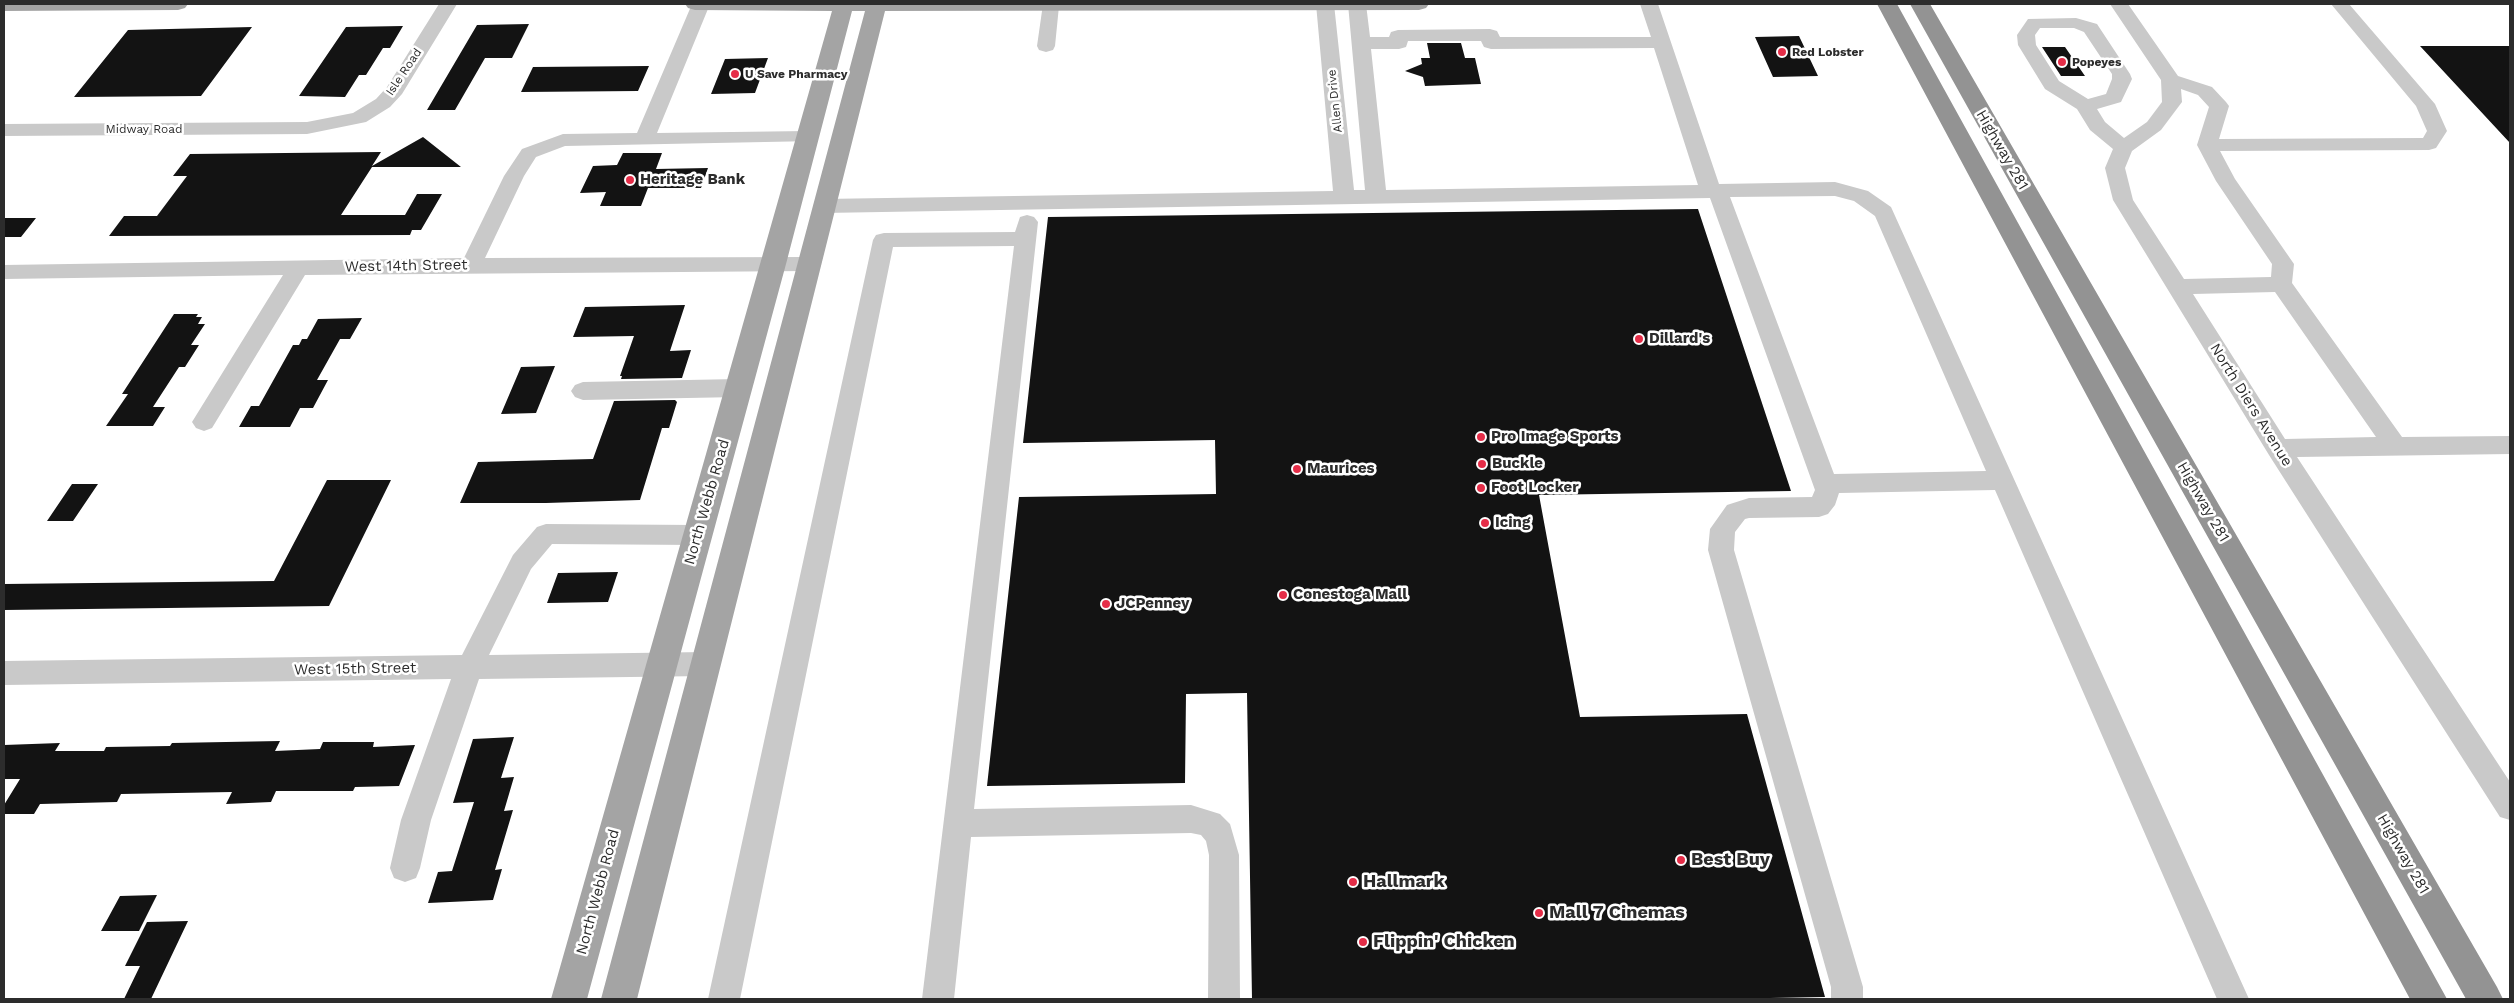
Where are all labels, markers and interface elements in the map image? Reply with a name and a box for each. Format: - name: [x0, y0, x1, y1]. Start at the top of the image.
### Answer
- place label: Red Lobster: [1792, 45, 1864, 59]
- street label: Isle Road: [383, 46, 425, 98]
- marker: Red Lobster: [1776, 46, 1788, 58]
- place label: Popeyes: [2072, 55, 2121, 69]
- marker: Popeyes: [2056, 56, 2068, 68]
- place label: U Save Pharmacy: [745, 67, 848, 81]
- marker: U Save Pharmacy: [729, 68, 741, 80]
- street label: Allen Drive: [1325, 69, 1345, 133]
- street label: Highway 281: [1972, 107, 2032, 193]
- street label: Midway Road: [106, 122, 182, 136]
- place label: Heritage Bank: [640, 171, 745, 189]
- marker: Heritage Bank: [624, 174, 636, 186]
- street label: West 14th Street: [344, 256, 468, 276]
- place label: Dillard's: [1649, 330, 1710, 348]
- marker: Dillard's: [1633, 333, 1645, 345]
- street label: North Diers Avenue: [2206, 340, 2296, 470]
- place label: Pro Image Sports: [1491, 428, 1618, 446]
- marker: Pro Image Sports: [1475, 431, 1487, 443]
- street label: North Webb Road: [681, 437, 733, 567]
- place label: Buckle: [1492, 455, 1543, 473]
- marker: Buckle: [1476, 458, 1488, 470]
- street label: Highway 281: [2173, 459, 2233, 545]
- place label: Maurices: [1307, 460, 1375, 478]
- marker: Maurices: [1291, 463, 1303, 475]
- place label: Foot Locker: [1491, 479, 1579, 497]
- marker: Foot Locker: [1475, 482, 1487, 494]
- place label: Icing: [1495, 514, 1530, 532]
- marker: Icing: [1479, 517, 1491, 529]
- place label: Conestoga Mall: [1293, 586, 1407, 604]
- marker: Conestoga Mall: [1277, 589, 1289, 601]
- place label: JCPenney: [1116, 595, 1189, 613]
- marker: JCPenney: [1100, 598, 1112, 610]
- street label: West 15th Street: [294, 659, 416, 679]
- street label: Highway 281: [2373, 811, 2433, 897]
- street label: North Webb Road: [573, 827, 623, 957]
- place label: Best Buy: [1691, 849, 1770, 871]
- marker: Best Buy: [1675, 854, 1687, 866]
- place label: Hallmark: [1363, 871, 1445, 893]
- marker: Hallmark: [1347, 876, 1359, 888]
- place label: Mall 7 Cinemas: [1549, 902, 1685, 924]
- marker: Mall 7 Cinemas: [1533, 907, 1545, 919]
- place label: Flippin' Chicken: [1373, 931, 1515, 953]
- marker: Flippin' Chicken: [1357, 936, 1369, 948]

